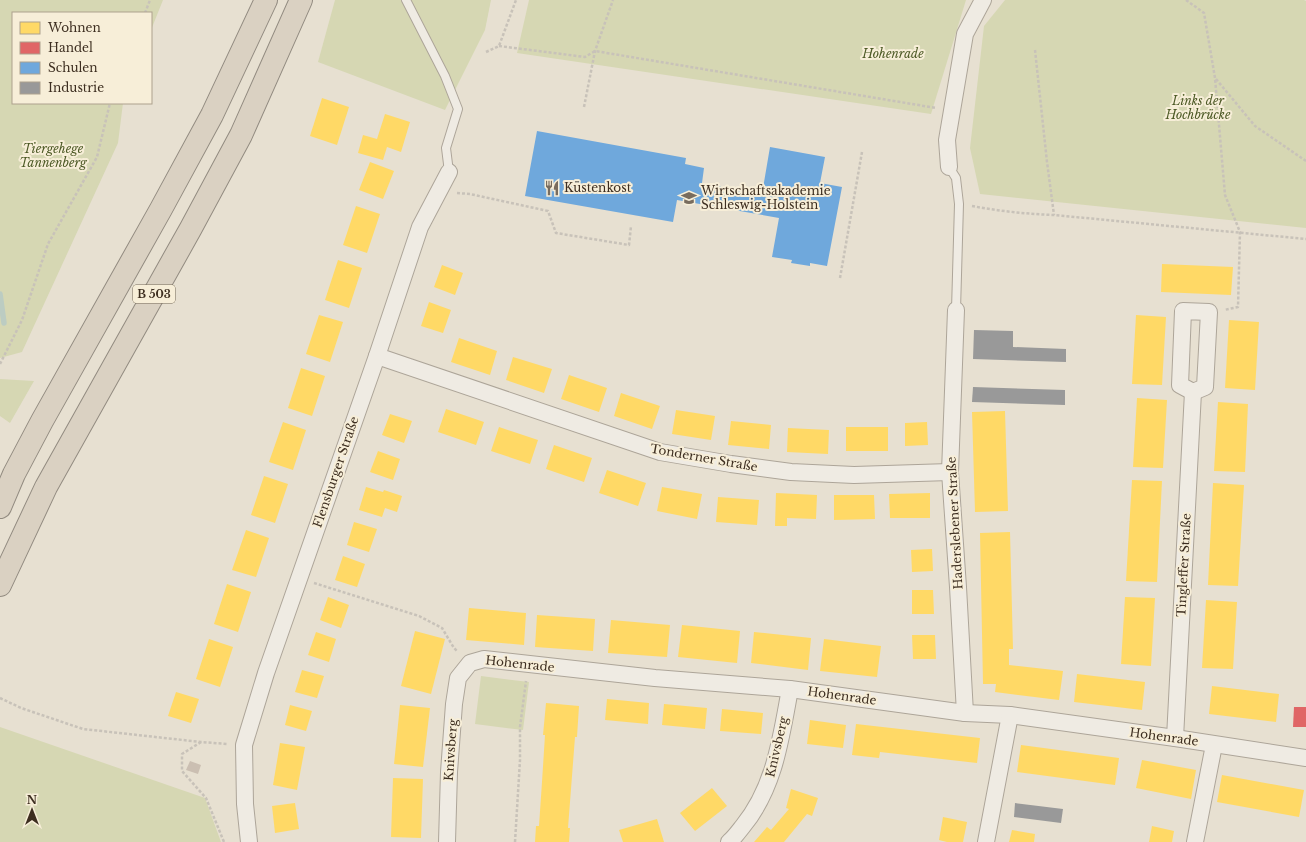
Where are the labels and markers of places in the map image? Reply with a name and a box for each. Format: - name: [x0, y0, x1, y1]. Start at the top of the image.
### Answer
- restaurant icon: Küstenkost: [543, 179, 561, 197]
- place label: Küstenkost: [564, 180, 632, 195]
- place label: Wirtschaftsakademie Schleswig-Holstein: [700, 183, 831, 212]
- school or university icon: Wirtschaftsakademie Schleswig-Holstein: [680, 189, 698, 207]

